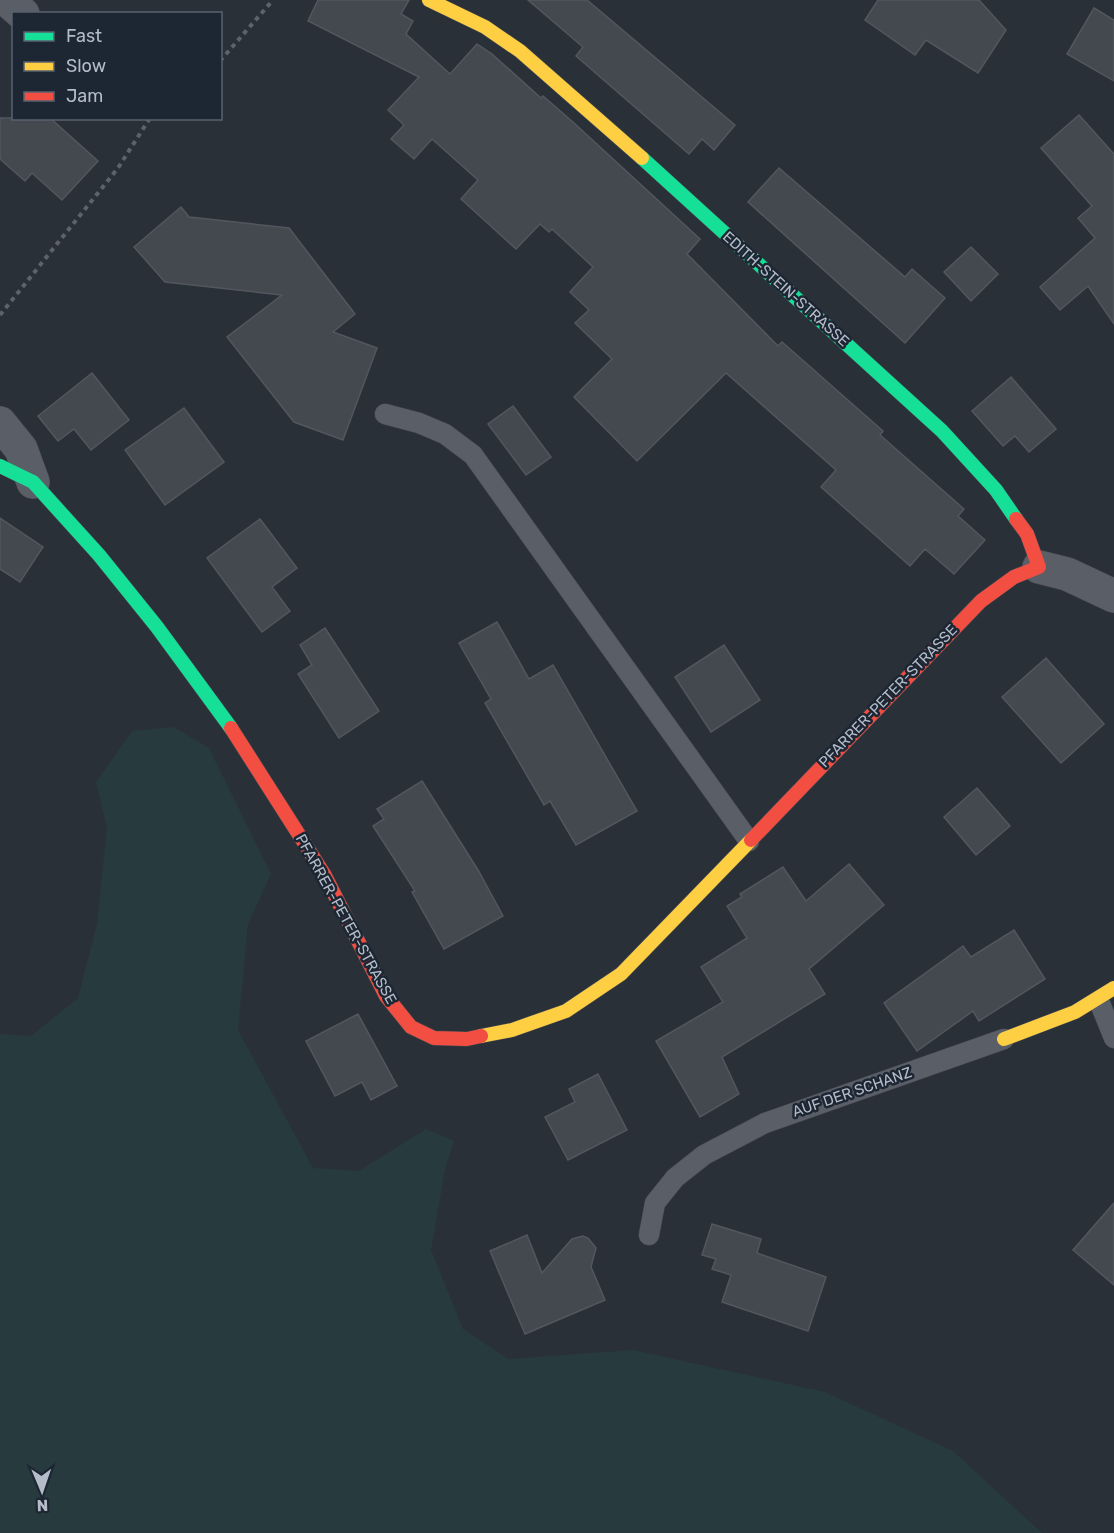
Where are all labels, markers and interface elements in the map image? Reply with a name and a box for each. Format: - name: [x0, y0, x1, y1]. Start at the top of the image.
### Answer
- legend: [12, 12, 222, 120]
- text: Fast: [66, 25, 102, 47]
- text: Slow: [66, 55, 106, 77]
- text: Jam: [66, 85, 103, 107]
- street label: EDITH-STEIN-STRASSE: [719, 228, 853, 350]
- street label: PFARRER-PETER-STRASSE: [815, 621, 961, 771]
- street label: PFARRER-PETER-STRASSE: [292, 831, 400, 1007]
- street label: AUF DER SCHANZ: [790, 1063, 914, 1121]
- north arrow: [12, 1461, 72, 1521]
- text: N: [36, 1496, 49, 1515]

